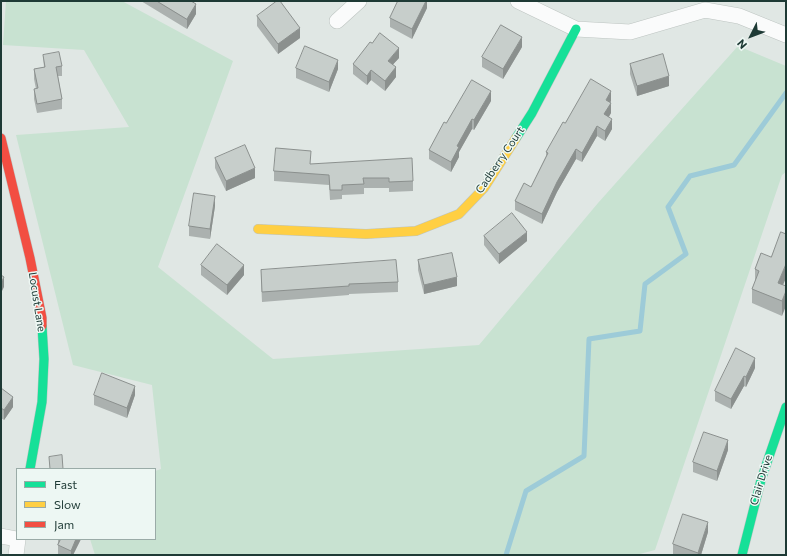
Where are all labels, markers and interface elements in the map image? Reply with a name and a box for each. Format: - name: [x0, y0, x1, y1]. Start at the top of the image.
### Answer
- north arrow: [731, 16, 771, 56]
- text: N: [734, 37, 749, 52]
- street label: Cadberry Court: [473, 124, 527, 196]
- street label: Locust Lane: [26, 271, 48, 333]
- street label: Clair Drive: [747, 453, 775, 507]
- legend: [16, 468, 156, 540]
- text: Fast: [54, 477, 77, 491]
- text: Slow: [54, 497, 81, 511]
- text: Jam: [54, 517, 74, 531]

